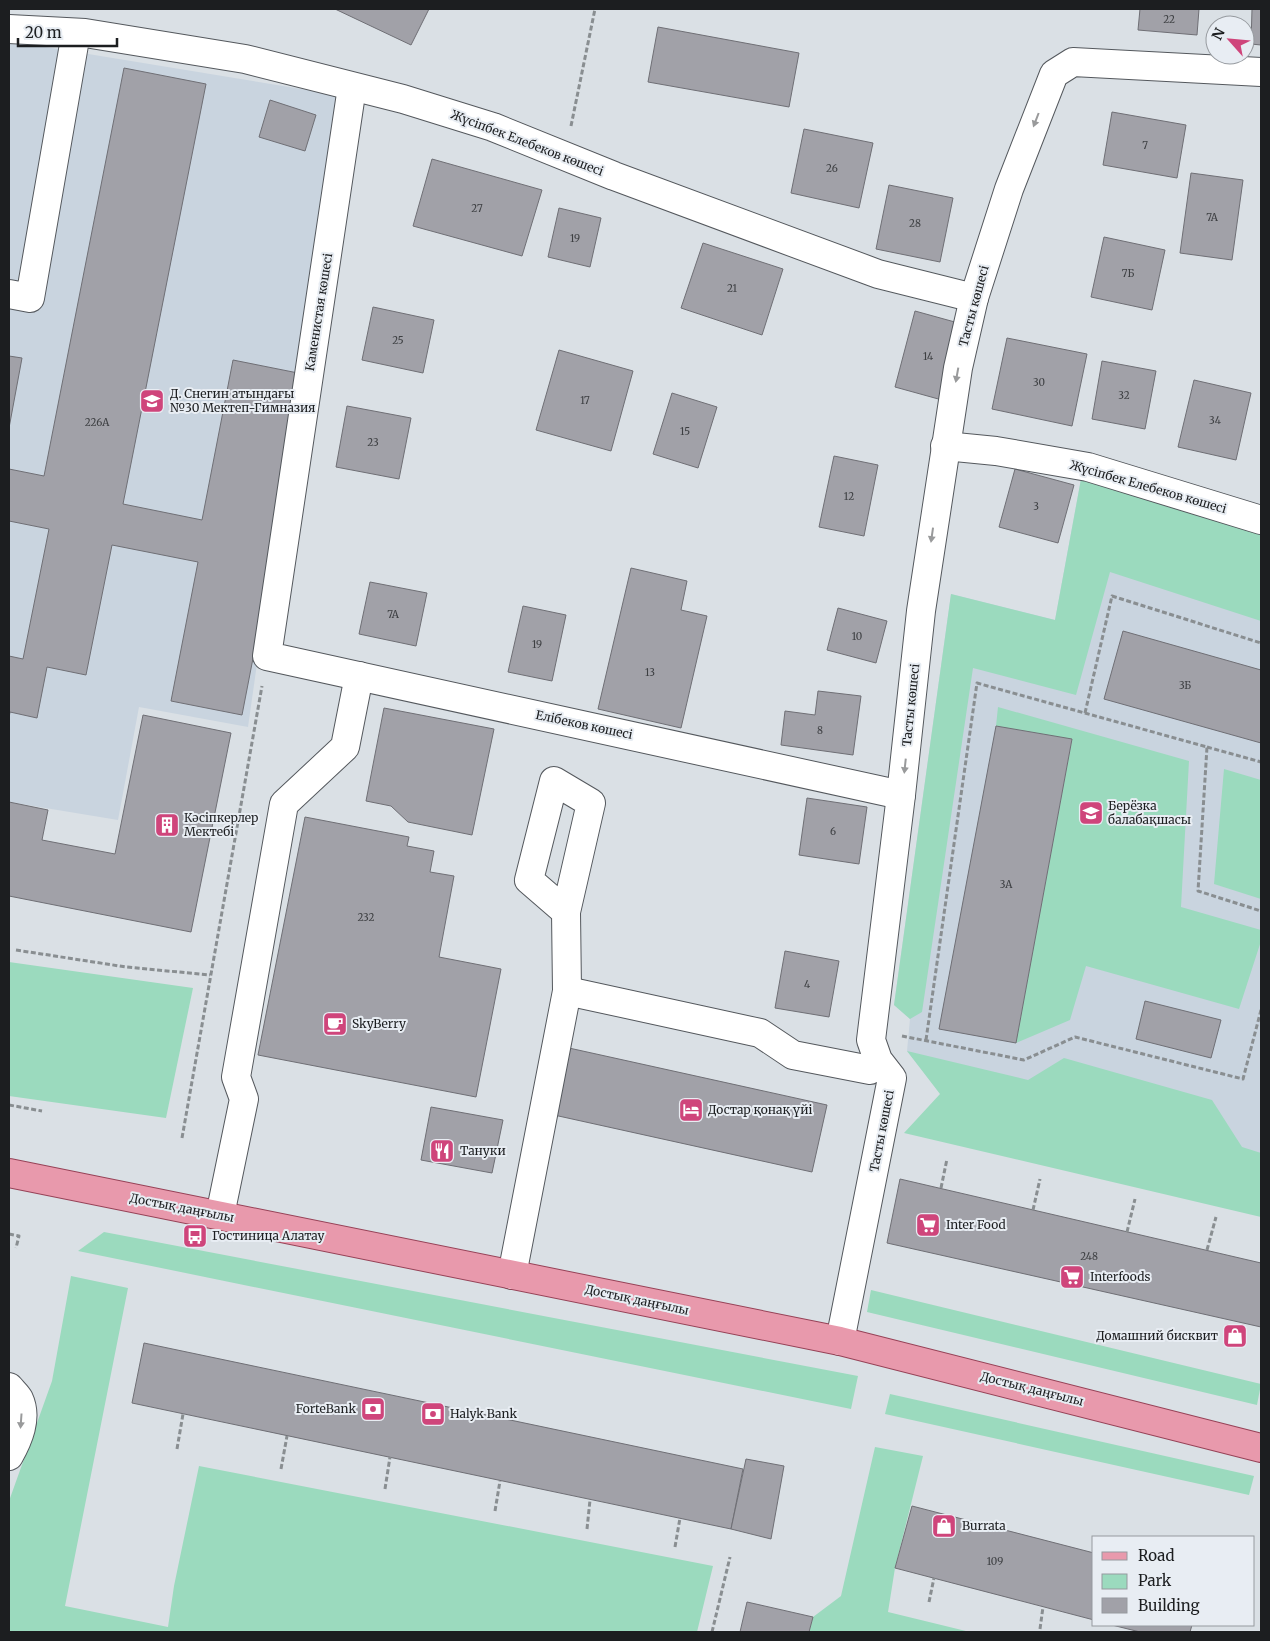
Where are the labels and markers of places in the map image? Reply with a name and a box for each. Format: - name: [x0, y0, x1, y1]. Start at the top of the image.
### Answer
- place label: Д. Снегин атындағы №30 Мектеп-Гимназия: [170, 386, 315, 415]
- school or university icon: Д. Снегин атындағы №30 Мектеп-Гимназия: [139, 388, 165, 414]
- place label: Берёзка балабақшасы: [1108, 798, 1191, 827]
- school or university icon: Берёзка балабақшасы: [1078, 800, 1104, 826]
- place label: Кәсіпкерлер Мектебі: [184, 810, 258, 839]
- building icon: Кәсіпкерлер Мектебі: [154, 812, 180, 838]
- cafe icon: SkyBerry: [322, 1011, 348, 1037]
- place label: SkyBerry: [352, 1016, 406, 1031]
- hotel icon: Достар қонақ үйі: [678, 1097, 704, 1123]
- place label: Достар қонақ үйі: [708, 1102, 812, 1117]
- restaurant icon: Тануки: [429, 1138, 455, 1164]
- place label: Тануки: [460, 1143, 506, 1158]
- supermarket icon: Inter Food: [915, 1212, 941, 1238]
- place label: Inter Food: [946, 1217, 1006, 1232]
- bus stop icon: Гостиница Алатау: [182, 1223, 208, 1249]
- place label: Гостиница Алатау: [212, 1228, 324, 1243]
- supermarket icon: Interfoods: [1059, 1264, 1085, 1290]
- place label: Interfoods: [1090, 1269, 1150, 1284]
- shop icon: Домашний бисквит: [1222, 1323, 1248, 1349]
- place label: Домашний бисквит: [1096, 1328, 1218, 1343]
- bank icon: ForteBank: [360, 1396, 386, 1422]
- place label: ForteBank: [296, 1401, 356, 1416]
- bank icon: Halyk Bank: [420, 1401, 446, 1427]
- place label: Halyk Bank: [450, 1406, 517, 1421]
- shop icon: Burrata: [931, 1513, 957, 1539]
- place label: Burrata: [962, 1518, 1006, 1533]

